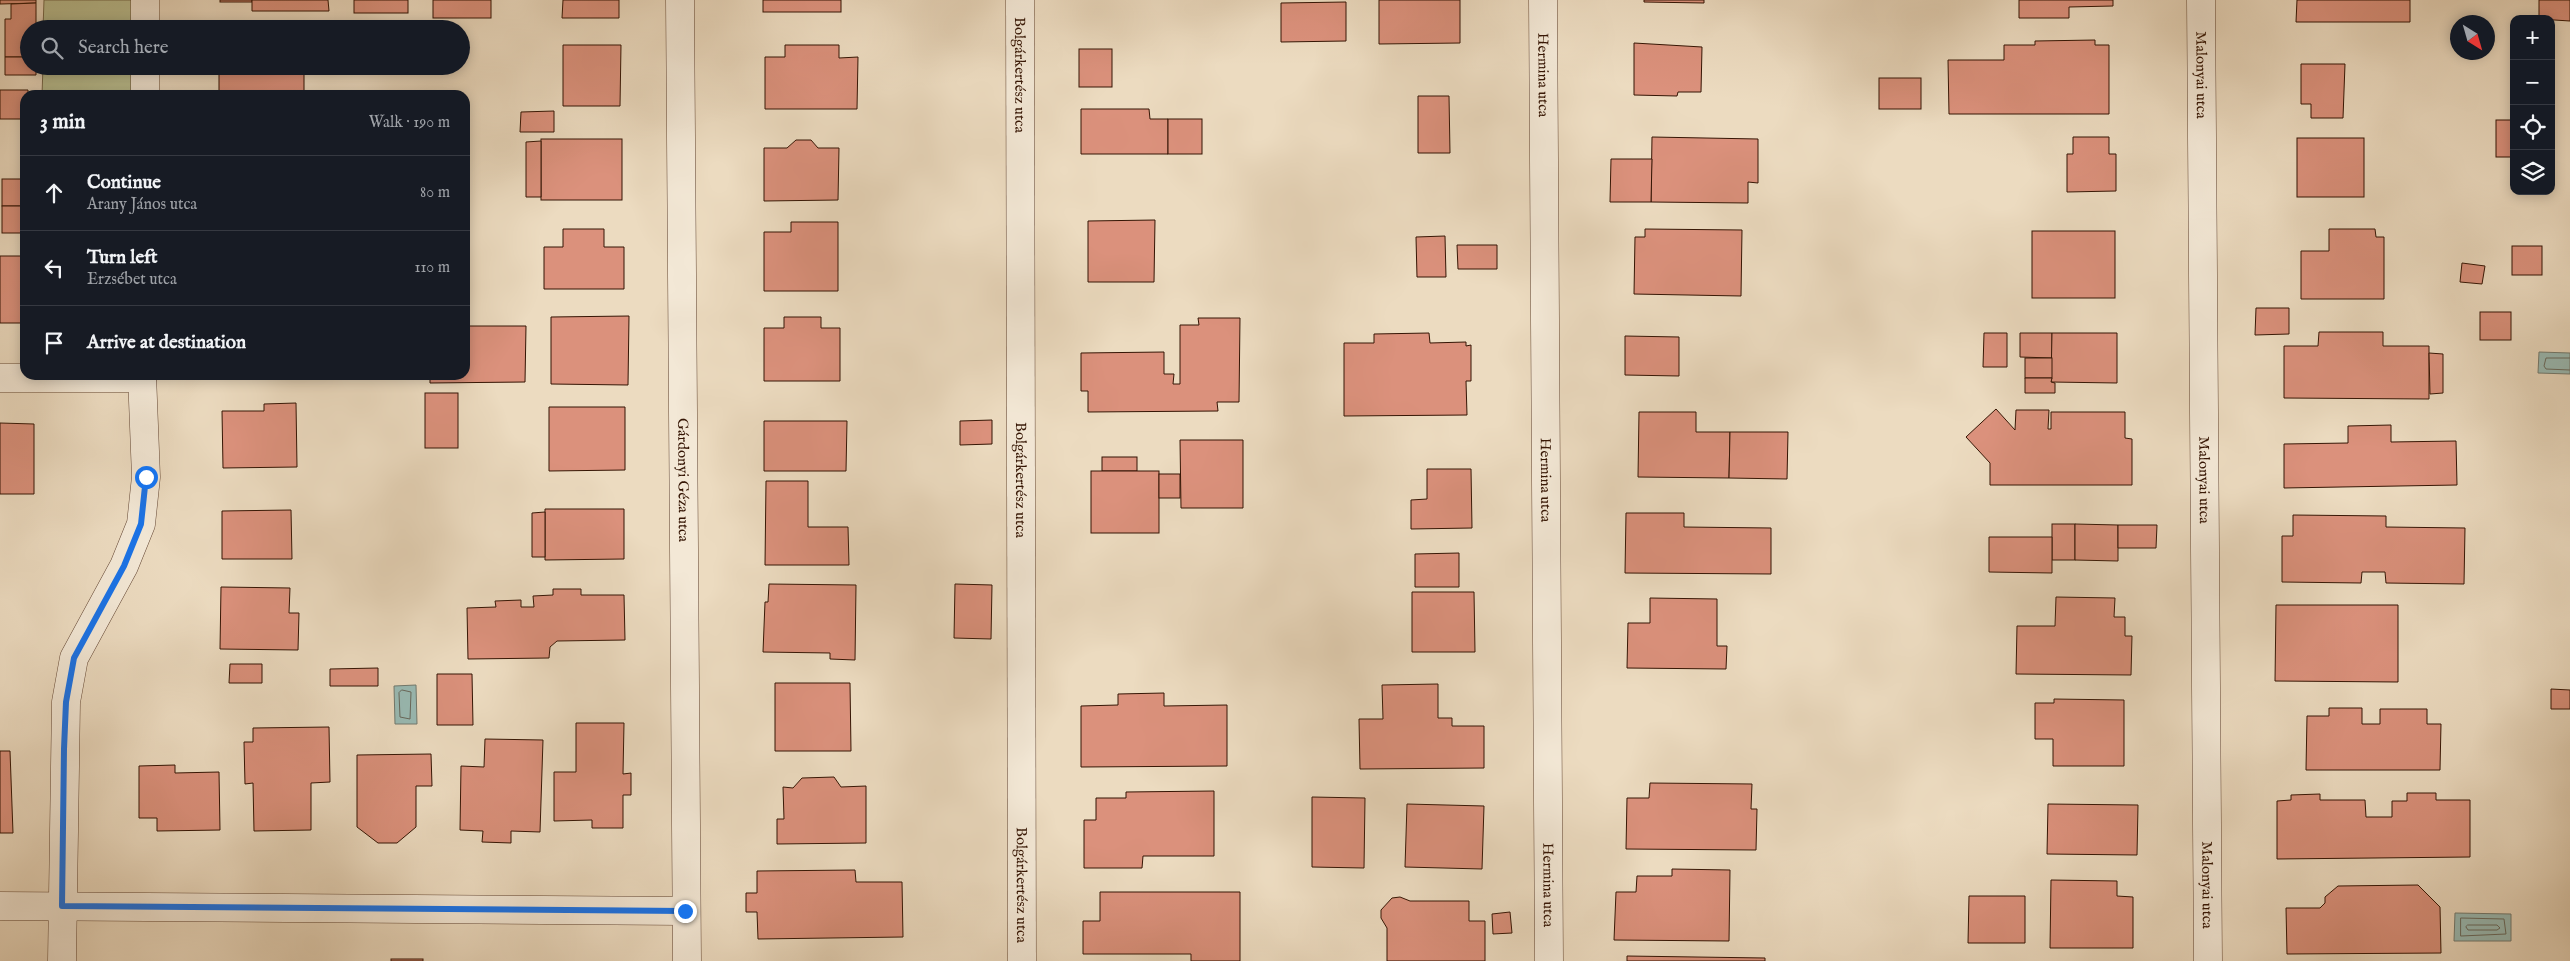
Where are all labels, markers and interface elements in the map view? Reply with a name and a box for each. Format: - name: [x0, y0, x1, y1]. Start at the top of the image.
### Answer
- north arrow: [2450, 15, 2495, 60]
- map controls: [2510, 15, 2555, 195]
- button: +: [2510, 15, 2555, 60]
- street label: Bolgárkertész utca: [1011, 17, 1030, 134]
- search box: [20, 20, 470, 75]
- street label: Malonyai utca: [2192, 31, 2211, 119]
- street label: Hermina utca: [1534, 33, 1553, 118]
- icon: search: [38, 34, 66, 62]
- text: Search here: [78, 36, 169, 60]
- button: −: [2510, 60, 2555, 105]
- button: locate: [2510, 105, 2555, 150]
- text: 3 min: [40, 109, 85, 136]
- text: Walk · 190 m: [369, 113, 450, 133]
- button: layers: [2510, 150, 2555, 195]
- text: Continue: [87, 171, 161, 195]
- icon: ahead: [40, 179, 68, 207]
- text: 80 m: [420, 183, 450, 203]
- text: Arany János utca: [87, 195, 197, 215]
- text: Turn left: [87, 246, 158, 270]
- icon: left: [40, 254, 68, 282]
- text: 110 m: [414, 258, 450, 278]
- text: Erzsébet utca: [87, 270, 177, 290]
- icon: arrive: [40, 329, 68, 357]
- text: Arrive at destination: [87, 331, 246, 355]
- street label: Gárdonyi Géza utca: [674, 418, 693, 543]
- street label: Bolgárkertész utca: [1011, 422, 1031, 539]
- street label: Malonyai utca: [2195, 436, 2214, 524]
- street label: Hermina utca: [1536, 438, 1556, 523]
- route start: [135, 466, 158, 489]
- street label: Bolgárkertész utca: [1012, 827, 1031, 944]
- street label: Malonyai utca: [2198, 841, 2217, 929]
- street label: Hermina utca: [1539, 843, 1558, 928]
- route end: [674, 900, 697, 923]

